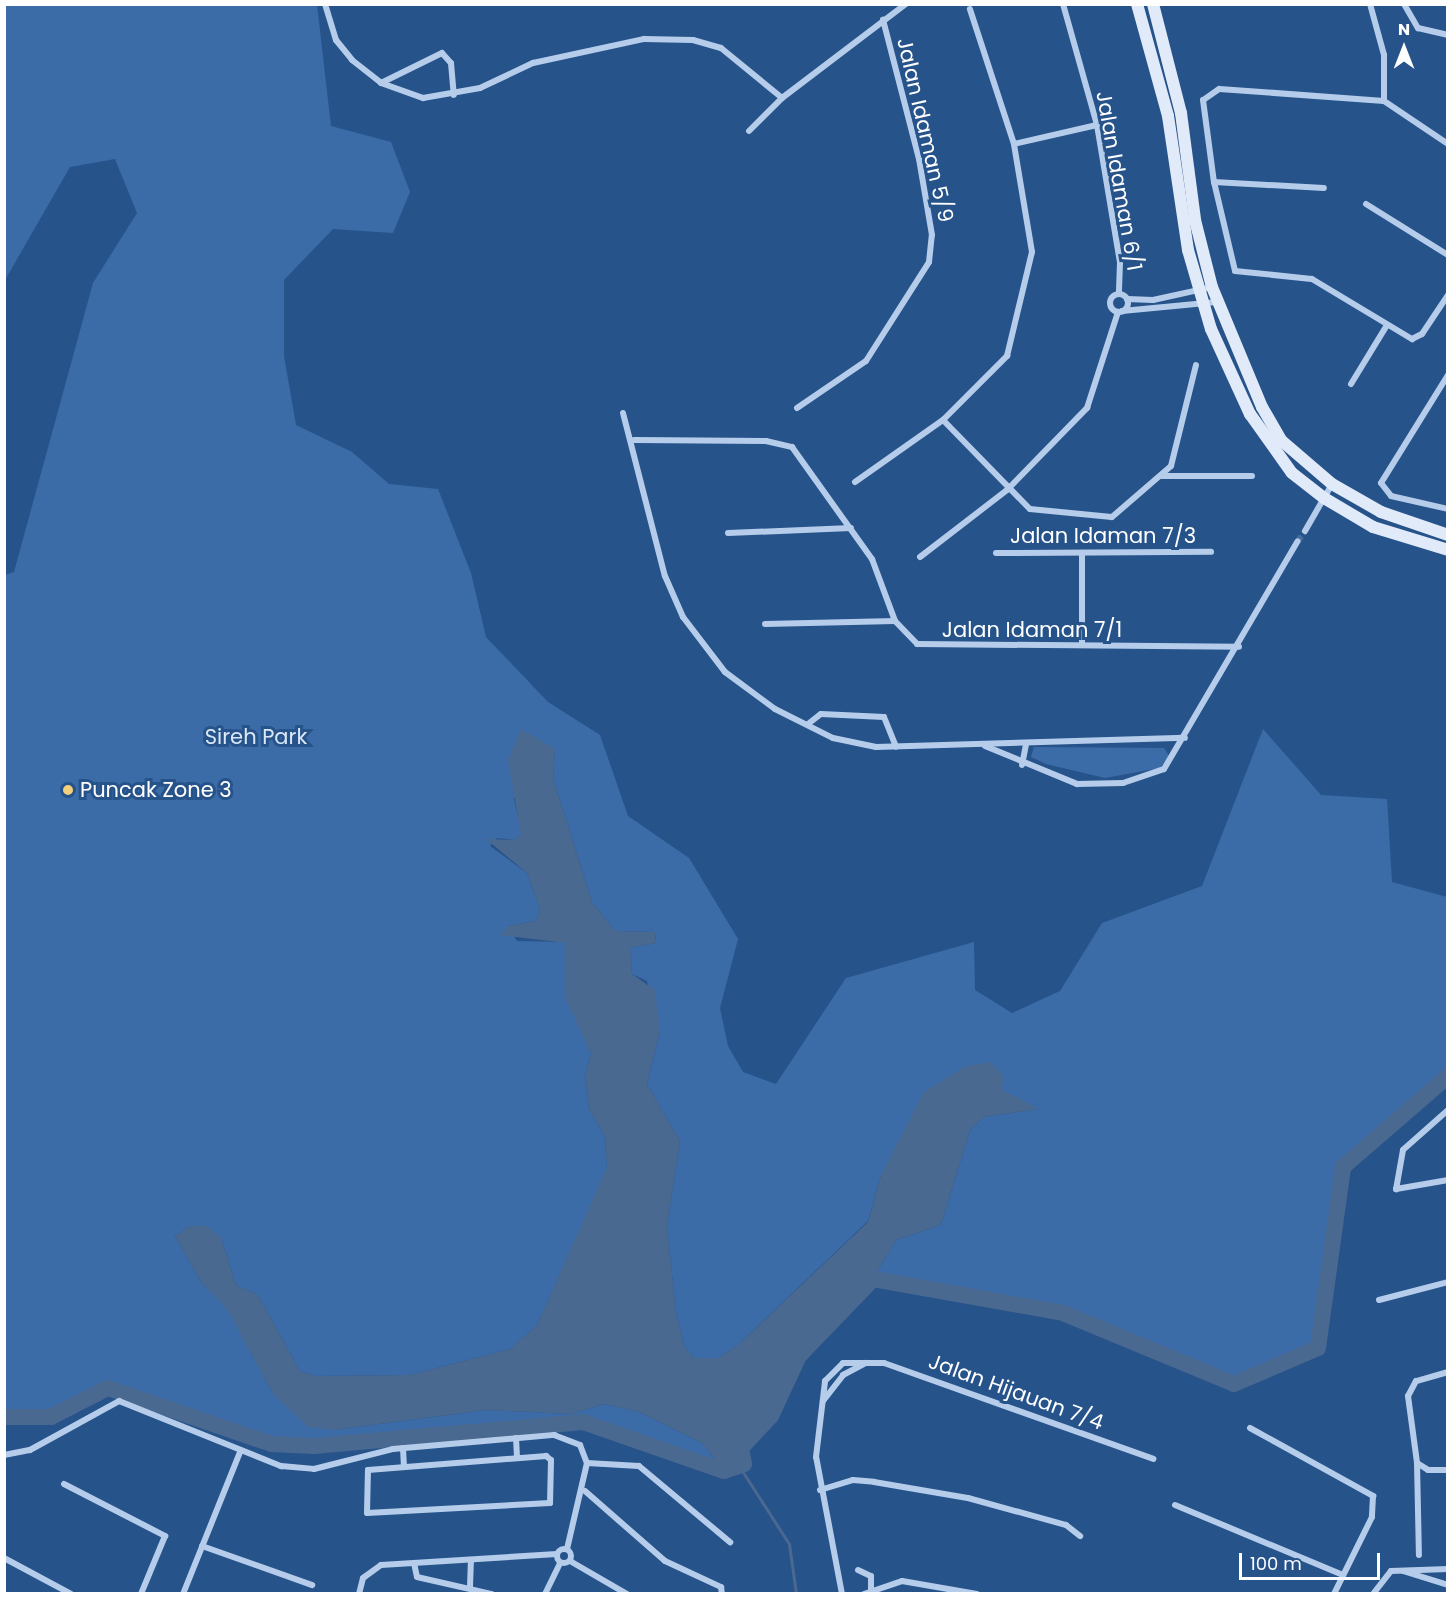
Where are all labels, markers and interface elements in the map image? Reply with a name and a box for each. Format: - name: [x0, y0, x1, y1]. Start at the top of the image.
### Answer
- north arrow: [1374, 18, 1434, 78]
- text: N: [1398, 18, 1410, 41]
- street label: Jalan Idaman 5/9: [892, 35, 958, 225]
- street label: Jalan Idaman 6/1: [1091, 89, 1147, 273]
- street label: Jalan Idaman 7/3: [1010, 523, 1196, 549]
- street label: Jalan Idaman 7/1: [942, 617, 1122, 643]
- park label: Sireh Park: [205, 724, 307, 750]
- place label: Puncak Zone 3: [80, 777, 232, 803]
- marker: Puncak Zone 3: [61, 783, 75, 797]
- street label: Jalan Hijauan 7/4: [925, 1349, 1107, 1435]
- scale bar: [1242, 1541, 1383, 1579]
- text: 100 m: [1250, 1551, 1302, 1576]

